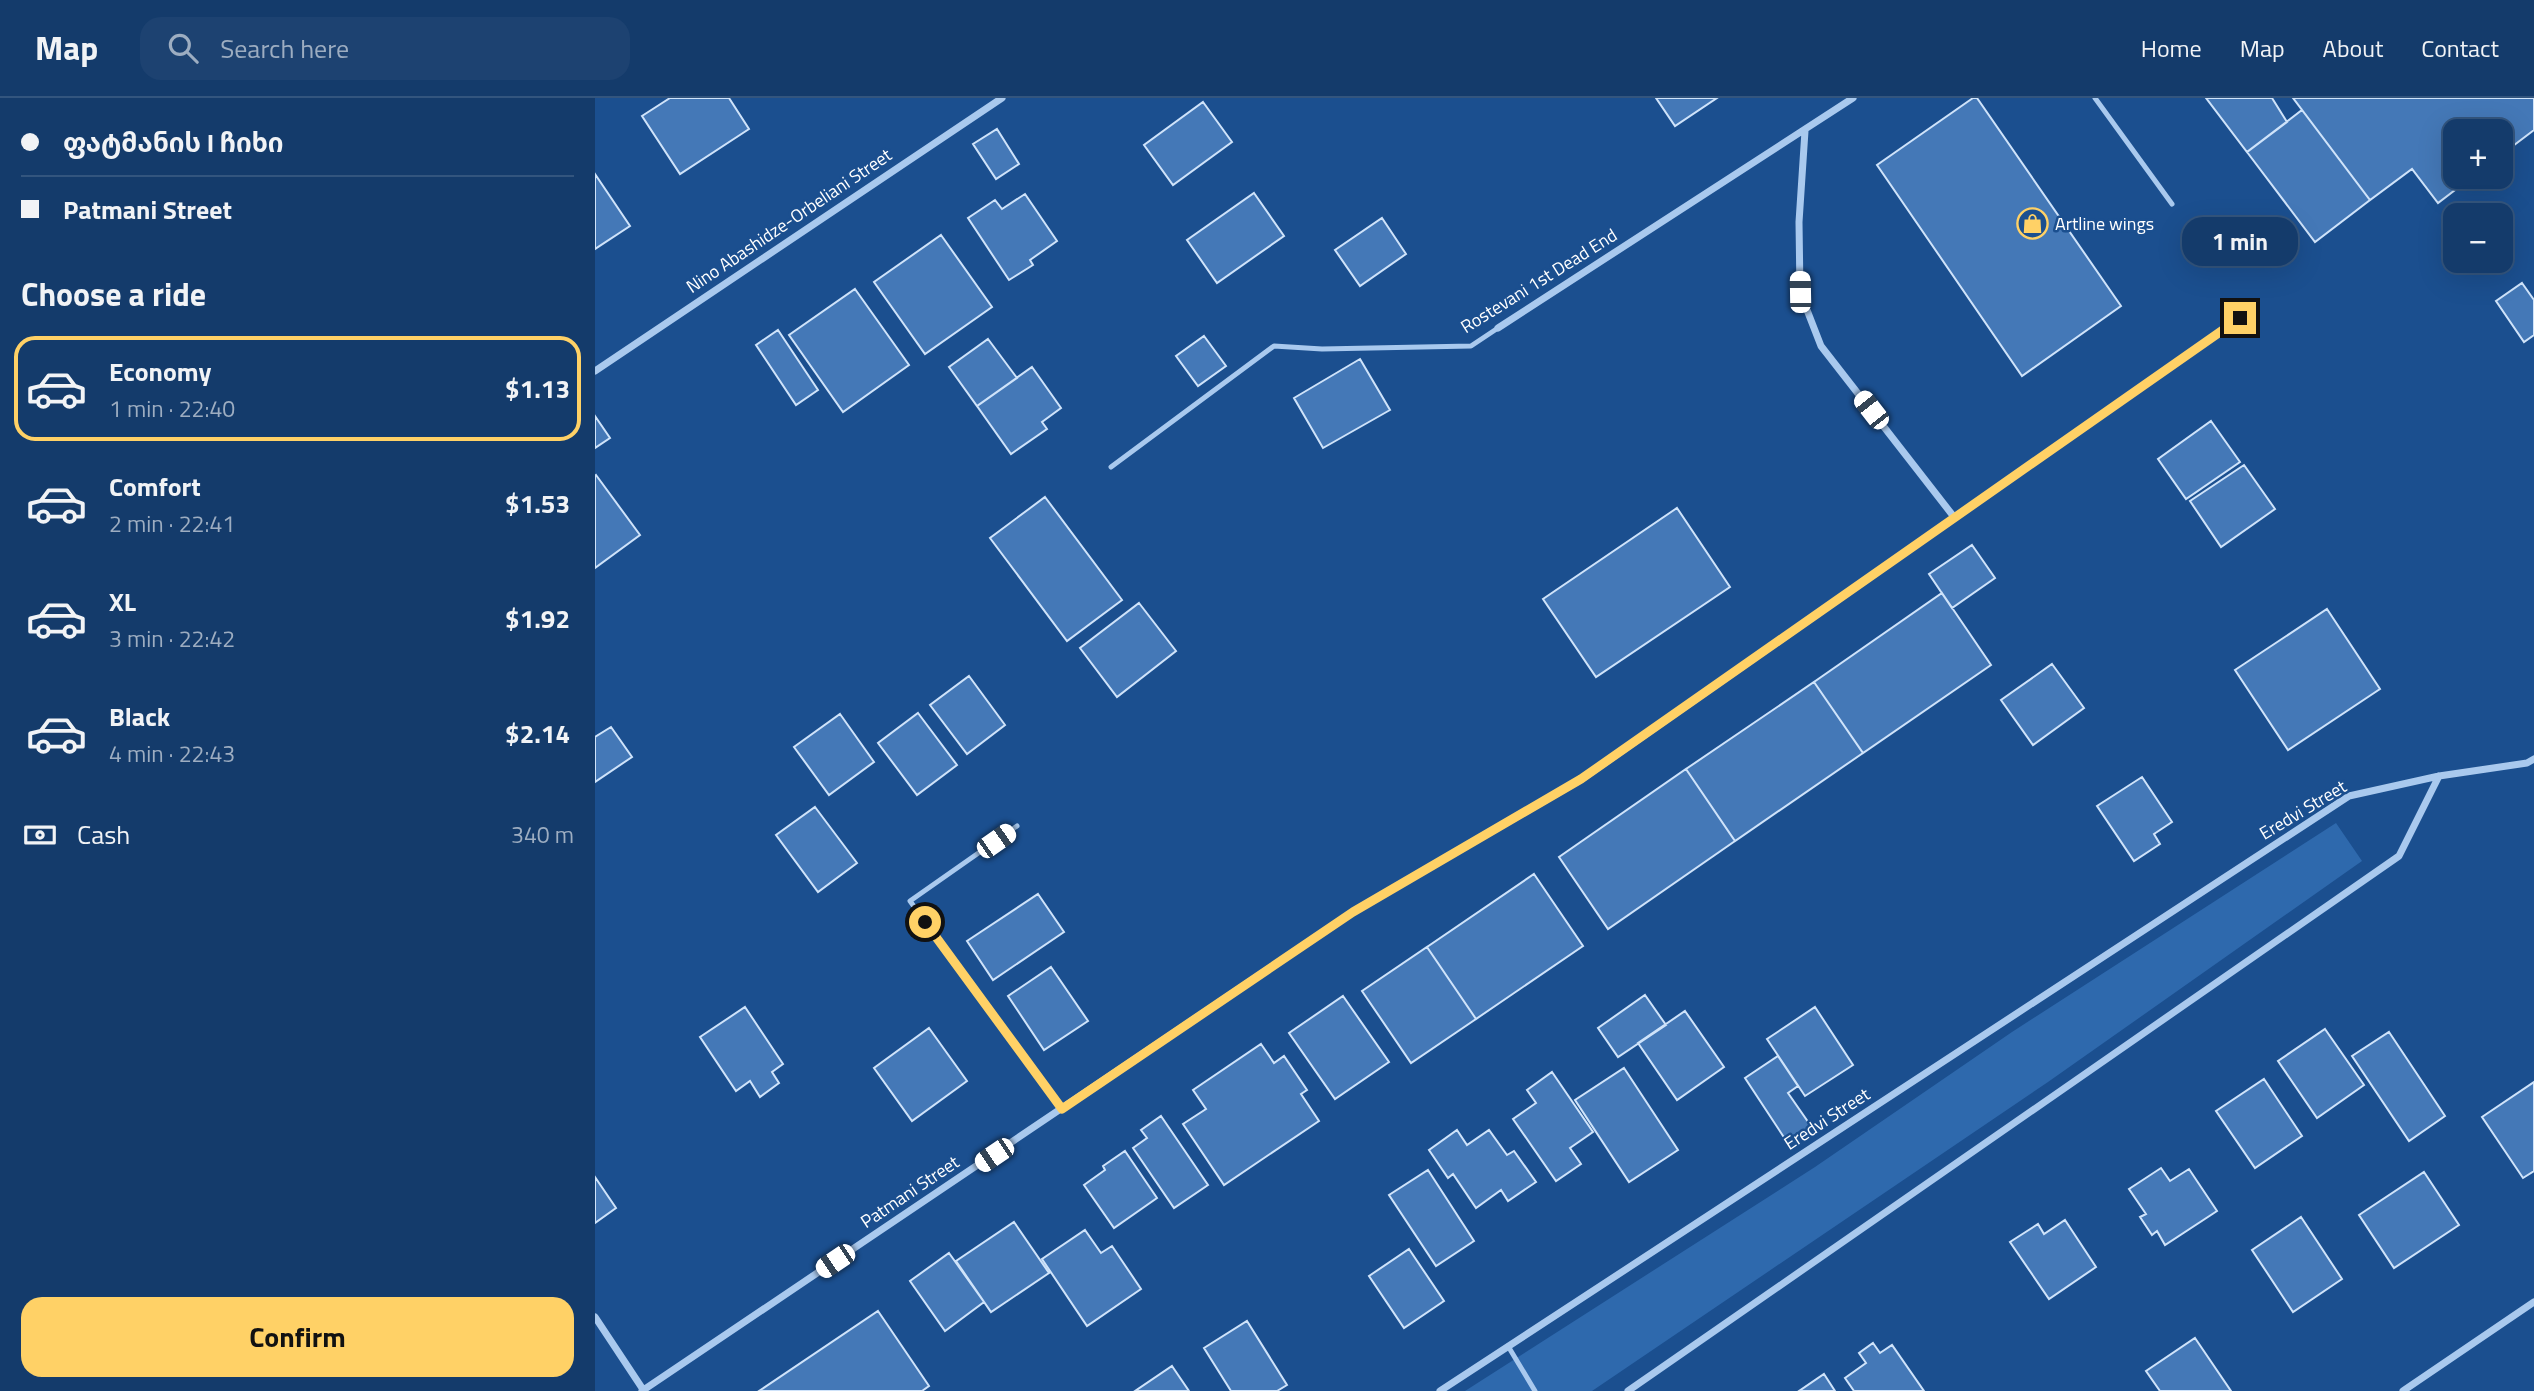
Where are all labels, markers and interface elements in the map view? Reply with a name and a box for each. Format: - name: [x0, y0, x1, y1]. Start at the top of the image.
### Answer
- search box: [140, 17, 630, 80]
- text: Map: [35, 23, 98, 73]
- icon: search: [164, 29, 202, 67]
- text: Search here: [220, 29, 349, 68]
- text: Home: [2141, 30, 2202, 66]
- text: Map: [2240, 30, 2285, 66]
- text: About: [2323, 30, 2383, 66]
- text: Contact: [2421, 30, 2499, 66]
- map controls: [2443, 119, 2513, 273]
- button: +: [2443, 119, 2513, 189]
- text: ფატმანის I ჩიხი: [63, 123, 284, 162]
- street label: Nino Abashidze-Orbeliani Street: [681, 141, 897, 300]
- text: Patmani Street: [63, 190, 232, 229]
- button: −: [2443, 203, 2513, 273]
- shop icon: Artline wings: [2015, 207, 2049, 241]
- place label: Artline wings: [2055, 210, 2154, 237]
- callout: 1 min: [2182, 216, 2298, 266]
- street label: Rostevani 1st Dead End: [1455, 221, 1622, 340]
- text: 1 min: [2212, 224, 2268, 259]
- text: Choose a ride: [21, 270, 206, 318]
- car: [1790, 271, 1811, 313]
- route end: [2224, 302, 2256, 334]
- text: Economy: [109, 352, 211, 391]
- icon: car: [25, 357, 88, 420]
- text: $1.13: [505, 369, 570, 408]
- car: [1850, 387, 1893, 433]
- text: 1 min · 22:40: [109, 391, 235, 426]
- text: Comfort: [109, 467, 201, 506]
- icon: car: [25, 472, 88, 535]
- text: $1.53: [505, 484, 570, 523]
- text: 2 min · 22:41: [109, 506, 235, 541]
- text: XL: [109, 582, 136, 621]
- icon: car: [25, 587, 88, 650]
- text: $1.92: [505, 599, 570, 638]
- text: 3 min · 22:42: [109, 621, 235, 656]
- text: Black: [109, 697, 170, 736]
- icon: car: [25, 702, 88, 765]
- text: $2.14: [505, 714, 570, 753]
- text: 4 min · 22:43: [109, 736, 235, 771]
- street label: Eredvi Street: [2254, 773, 2352, 846]
- text: Cash: [77, 815, 130, 854]
- icon: cash: [21, 816, 59, 854]
- text: 340 m: [511, 817, 574, 852]
- car: [973, 820, 1020, 862]
- route start: [909, 906, 941, 938]
- street label: Eredvi Street: [1778, 1080, 1876, 1156]
- car: [971, 1135, 1018, 1175]
- street label: Patmani Street: [855, 1148, 965, 1235]
- car: [812, 1241, 859, 1281]
- button: Confirm: [21, 1297, 574, 1377]

